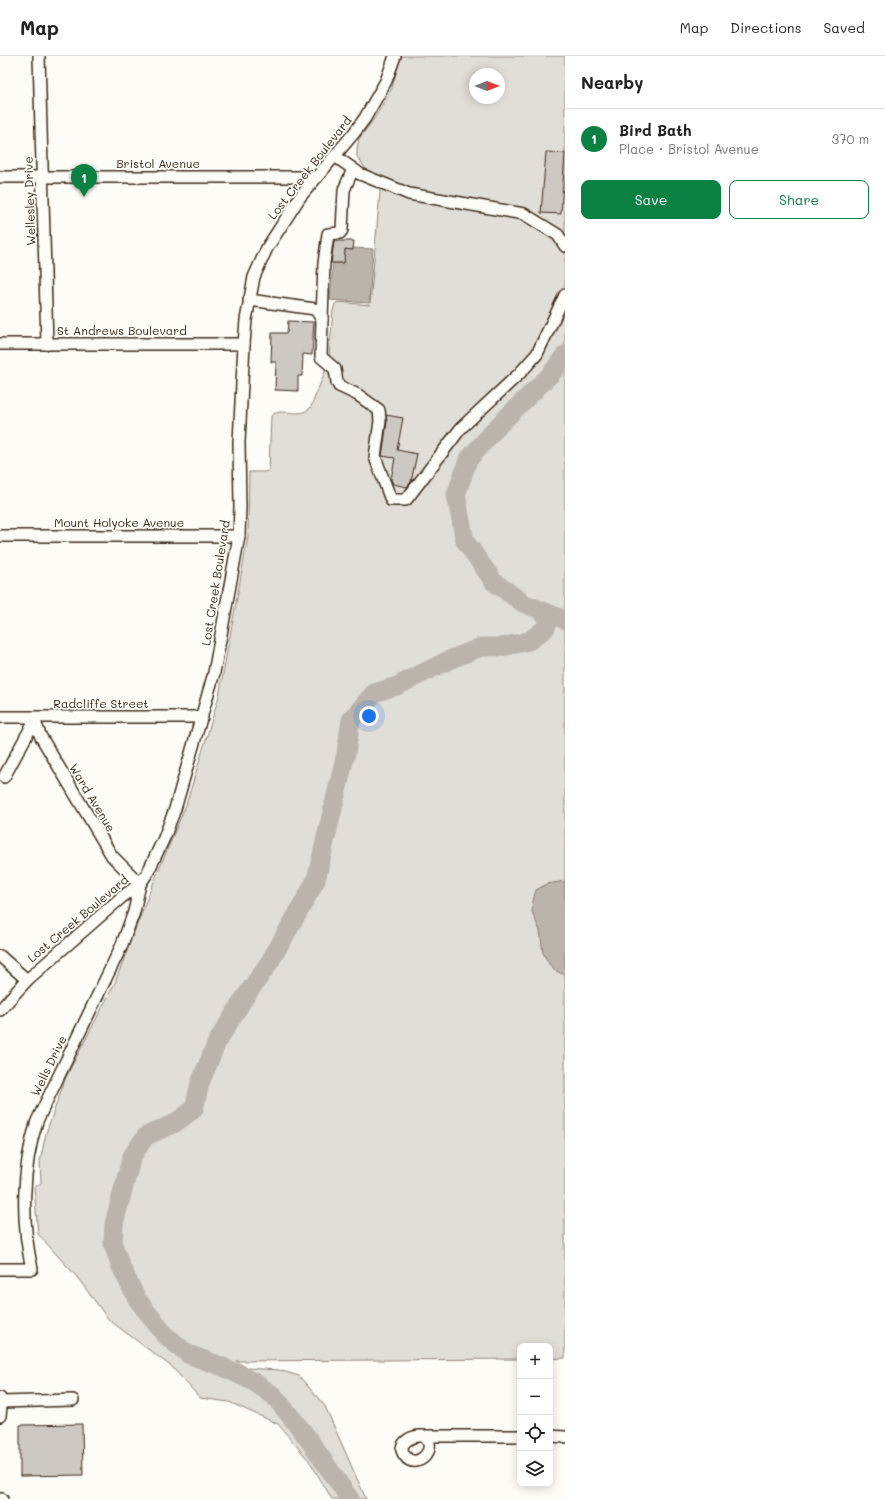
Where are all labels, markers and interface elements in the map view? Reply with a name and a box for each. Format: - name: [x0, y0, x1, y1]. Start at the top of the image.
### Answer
- text: Map: [20, 15, 59, 40]
- text: Map: [680, 18, 708, 37]
- text: Directions: [730, 18, 801, 37]
- text: Saved: [823, 18, 865, 37]
- north arrow: [469, 68, 505, 104]
- text: Nearby: [581, 71, 643, 93]
- street label: Lost Creek Boulevard: [264, 112, 355, 222]
- text: Bird Bath: [619, 120, 692, 140]
- text: 1: [591, 130, 597, 147]
- text: 370 m: [832, 130, 869, 147]
- text: Place · Bristol Avenue: [619, 140, 759, 157]
- street label: Bristol Avenue: [116, 155, 200, 171]
- street label: Wellesley Drive: [19, 156, 39, 246]
- pin: 1: [71, 164, 97, 197]
- button: Save: [581, 180, 721, 219]
- button: Share: [729, 180, 869, 219]
- street label: St Andrews Boulevard: [57, 322, 187, 338]
- street label: Mount Holyoke Avenue: [54, 514, 184, 530]
- street label: Lost Creek Boulevard: [197, 518, 233, 647]
- street label: Radcliffe Street: [53, 695, 149, 711]
- your location: [359, 706, 379, 726]
- street label: Ward Avenue: [66, 760, 120, 835]
- street label: Lost Creek Boulevard: [24, 871, 131, 965]
- street label: Wells Drive: [27, 1033, 70, 1098]
- map controls: [517, 1343, 553, 1487]
- button: +: [517, 1343, 553, 1379]
- button: −: [517, 1379, 553, 1415]
- button: locate: [517, 1415, 553, 1451]
- button: layers: [517, 1451, 553, 1487]

